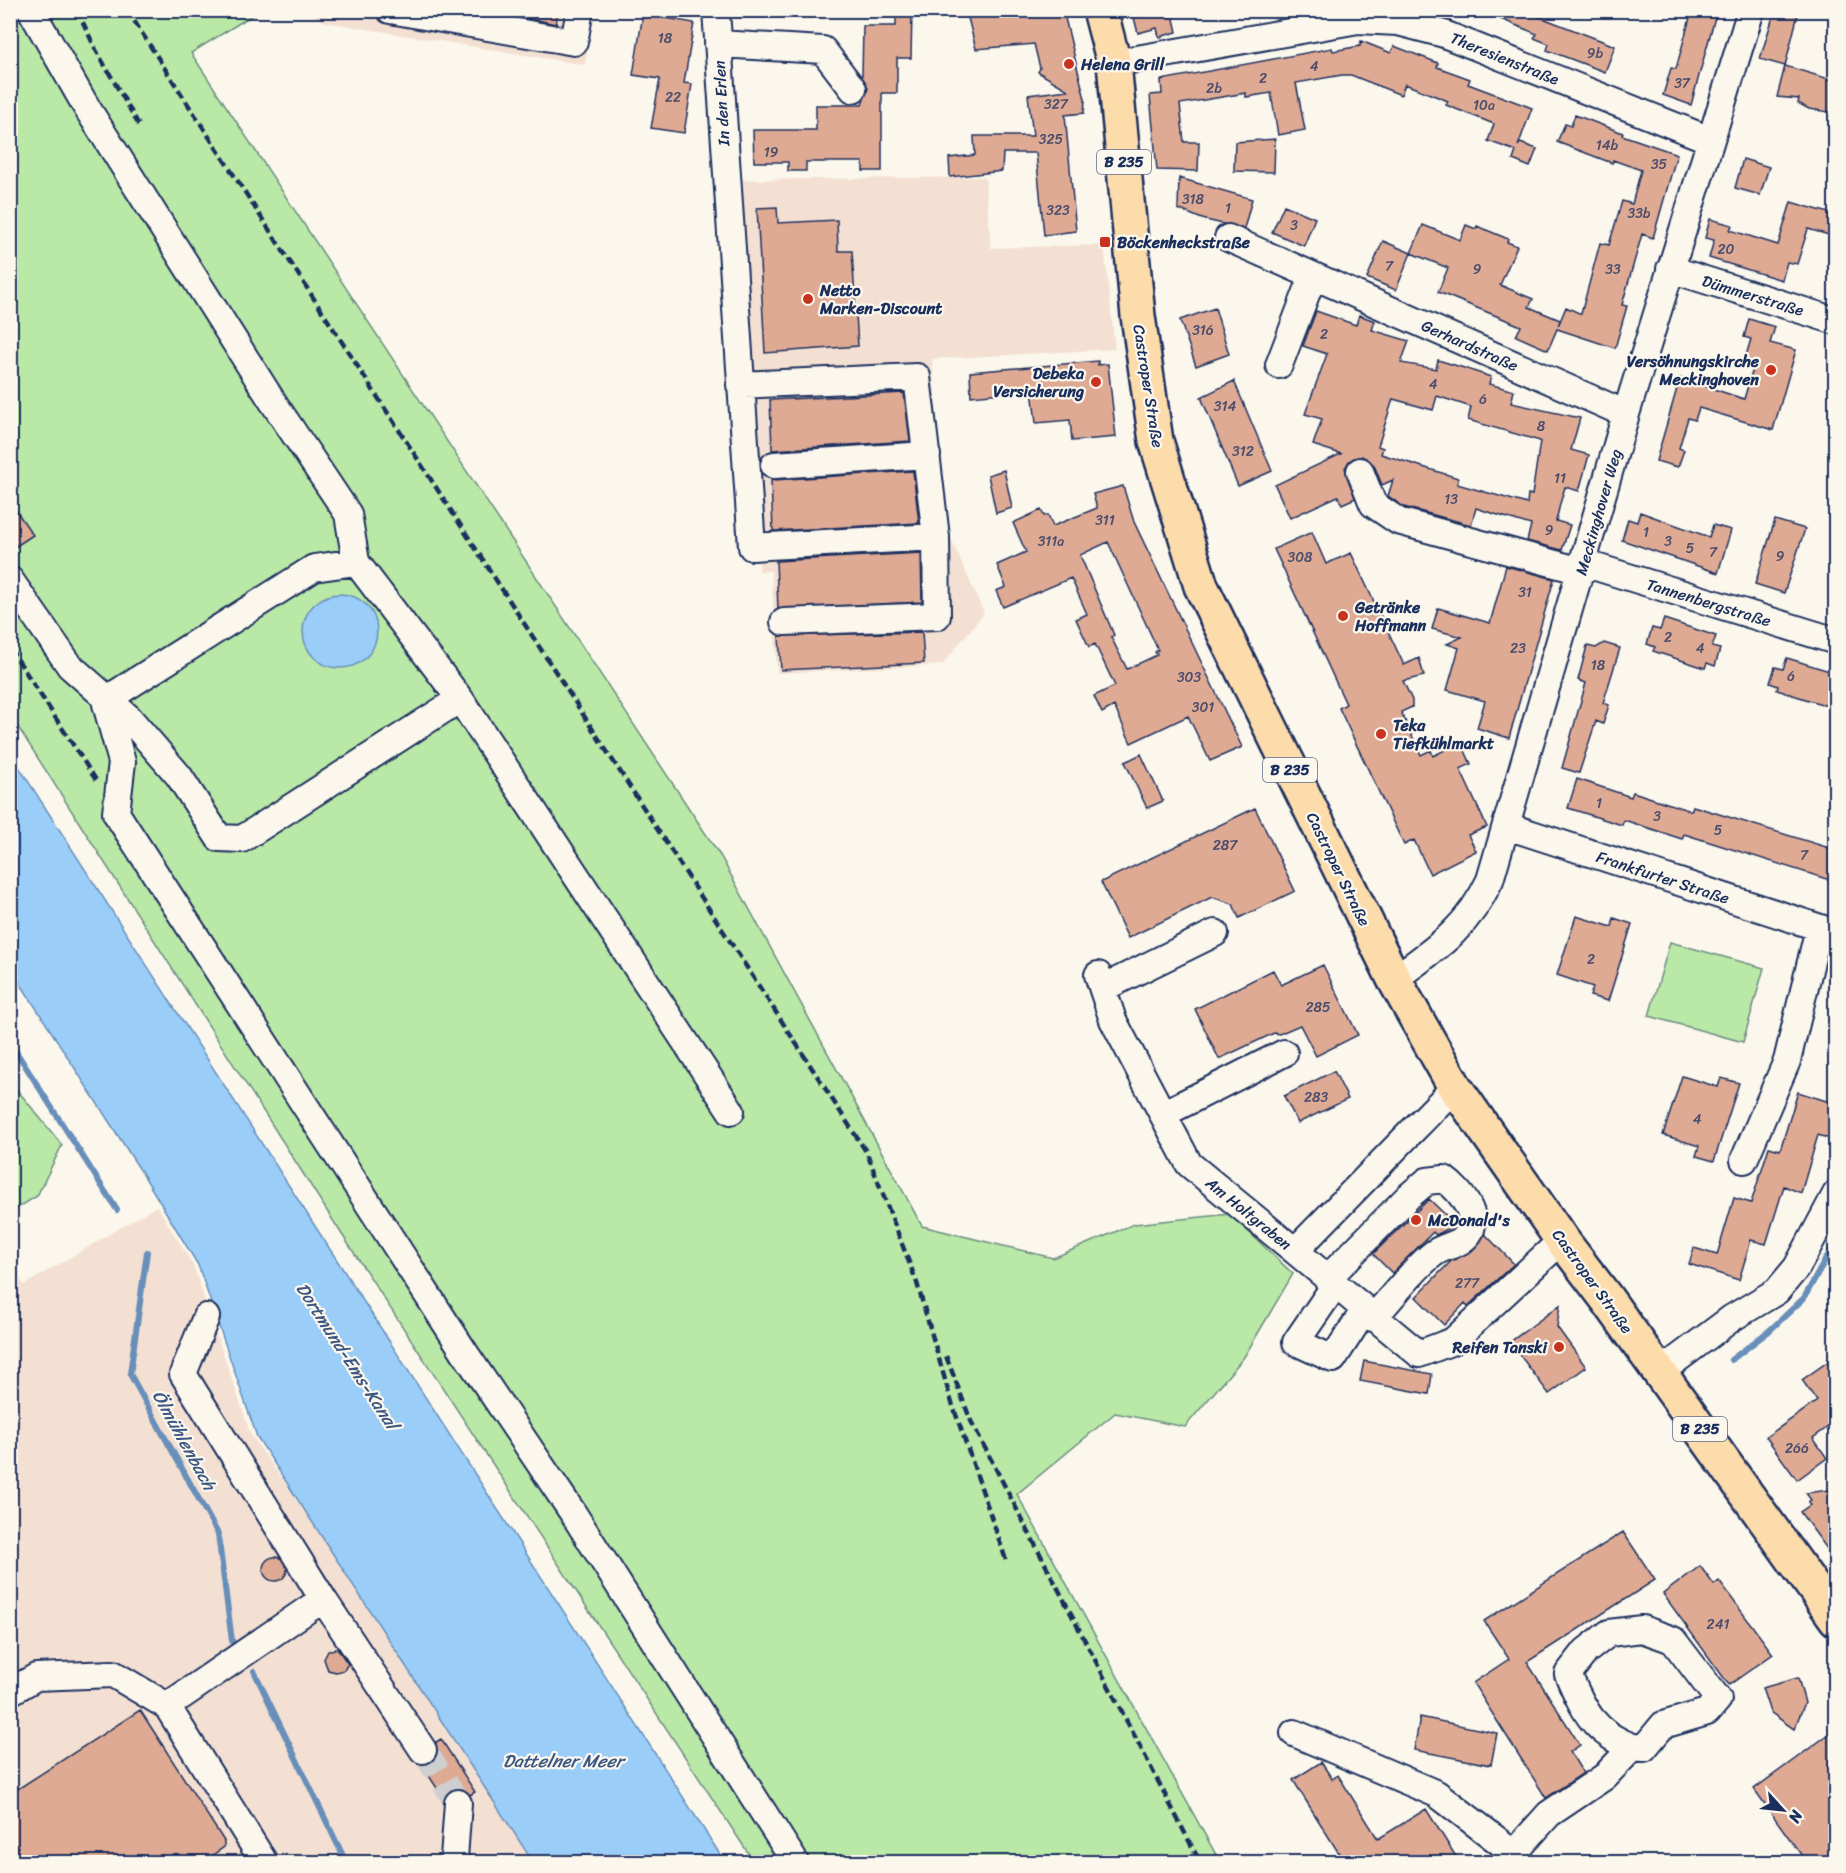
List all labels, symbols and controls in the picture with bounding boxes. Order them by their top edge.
street label: Theresienstraße [1446,23,1564,94]
house number: 18 [658,26,673,51]
house number: 9b [1587,41,1603,66]
place label: Helena Grill [1080,50,1166,79]
house number: 4 [1310,54,1319,79]
marker: Helena Grill [1062,57,1076,71]
street label: In den Erlen [705,59,738,147]
house number: 2 [1259,66,1267,91]
house number: 37 [1674,71,1691,96]
house number: 2b [1206,76,1222,101]
house number: 22 [665,85,681,110]
house number: 327 [1044,92,1069,117]
house number: 10a [1473,93,1495,118]
house number: 325 [1039,127,1064,152]
house number: 14b [1596,133,1619,158]
house number: 19 [764,140,779,165]
road number: B 235 [1097,150,1151,174]
house number: 35 [1651,152,1668,177]
house number: 318 [1182,187,1205,212]
house number: 1 [1225,196,1231,221]
house number: 323 [1046,198,1070,223]
house number: 33b [1627,201,1651,226]
house number: 3 [1290,213,1298,238]
place label: Böckenheckstraße [1117,228,1251,257]
marker: Böckenheckstraße [1098,235,1112,249]
house number: 20 [1718,237,1735,262]
house number: 7 [1385,254,1394,279]
house number: 9 [1473,257,1482,282]
house number: 33 [1605,257,1621,282]
street label: Dümmerstraße [1698,266,1808,325]
place label: Netto Marken-Discount [819,276,942,323]
marker: Netto Marken-Discount [801,292,815,306]
street label: Gerhardstraße [1416,311,1523,380]
house number: 316 [1192,318,1214,343]
street label: Castroper Straße [1124,322,1173,450]
house number: 2 [1320,322,1328,347]
place label: Versöhnungskirche Meckinghoven [1627,347,1760,394]
place label: Debeka Versicherung [993,359,1085,406]
marker: Versöhnungskirche Meckinghoven [1764,363,1778,377]
house number: 4 [1429,372,1438,397]
marker: Debeka Versicherung [1089,375,1103,389]
house number: 6 [1479,387,1487,412]
house number: 314 [1214,394,1236,419]
house number: 8 [1537,414,1546,439]
house number: 312 [1232,439,1254,464]
street label: Meckinghover Weg [1567,446,1630,579]
house number: 11 [1554,466,1566,491]
house number: 13 [1444,487,1458,512]
house number: 311 [1095,508,1115,533]
house number: 9 [1545,518,1554,543]
house number: 1 [1643,520,1649,545]
house number: 311a [1038,529,1064,554]
house number: 3 [1664,529,1672,554]
house number: 5 [1686,536,1695,561]
house number: 7 [1709,540,1718,565]
house number: 9 [1776,544,1785,569]
house number: 308 [1288,545,1313,570]
street label: Tannenbergstraße [1643,570,1775,635]
house number: 31 [1518,580,1532,605]
place label: Getränke Hoffmann [1354,593,1427,640]
marker: Getränke Hoffmann [1336,609,1350,623]
house number: 2 [1664,625,1672,650]
house number: 23 [1510,636,1526,661]
house number: 4 [1696,636,1705,661]
house number: 18 [1591,653,1606,678]
house number: 6 [1787,664,1795,689]
house number: 303 [1177,665,1201,690]
house number: 301 [1192,695,1214,720]
place label: Teka Tiefkühlmarkt [1393,711,1494,758]
marker: Teka Tiefkühlmarkt [1374,727,1388,741]
road number: B 235 [1263,758,1317,782]
house number: 1 [1596,791,1602,816]
house number: 3 [1653,804,1661,829]
street label: Castroper Straße [1298,807,1379,931]
house number: 5 [1714,818,1723,843]
house number: 287 [1213,833,1238,858]
street label: Frankfurter Straße [1593,842,1733,913]
house number: 7 [1800,843,1809,868]
house number: 2 [1587,947,1595,972]
house number: 285 [1305,995,1331,1020]
house number: 283 [1304,1085,1328,1110]
house number: 4 [1693,1107,1702,1132]
street label: Am Holtgraben [1198,1168,1299,1258]
place label: McDonald's [1427,1206,1510,1235]
marker: McDonald's [1409,1213,1423,1227]
street label: Castroper Straße [1544,1222,1641,1340]
house number: 277 [1455,1271,1480,1296]
water label: Dortmund-Ems-Kanal [287,1276,409,1439]
place label: Reifen Tanski [1452,1333,1549,1362]
marker: Reifen Tanski [1552,1340,1566,1354]
water label: Ölmühlenbach [143,1384,226,1498]
road number: B 235 [1673,1417,1727,1441]
house number: 266 [1785,1436,1809,1461]
house number: 241 [1707,1612,1729,1637]
water label: Dattelner Meer [503,1745,627,1777]
north arrow [1753,1780,1813,1840]
text: N [1780,1804,1812,1829]

